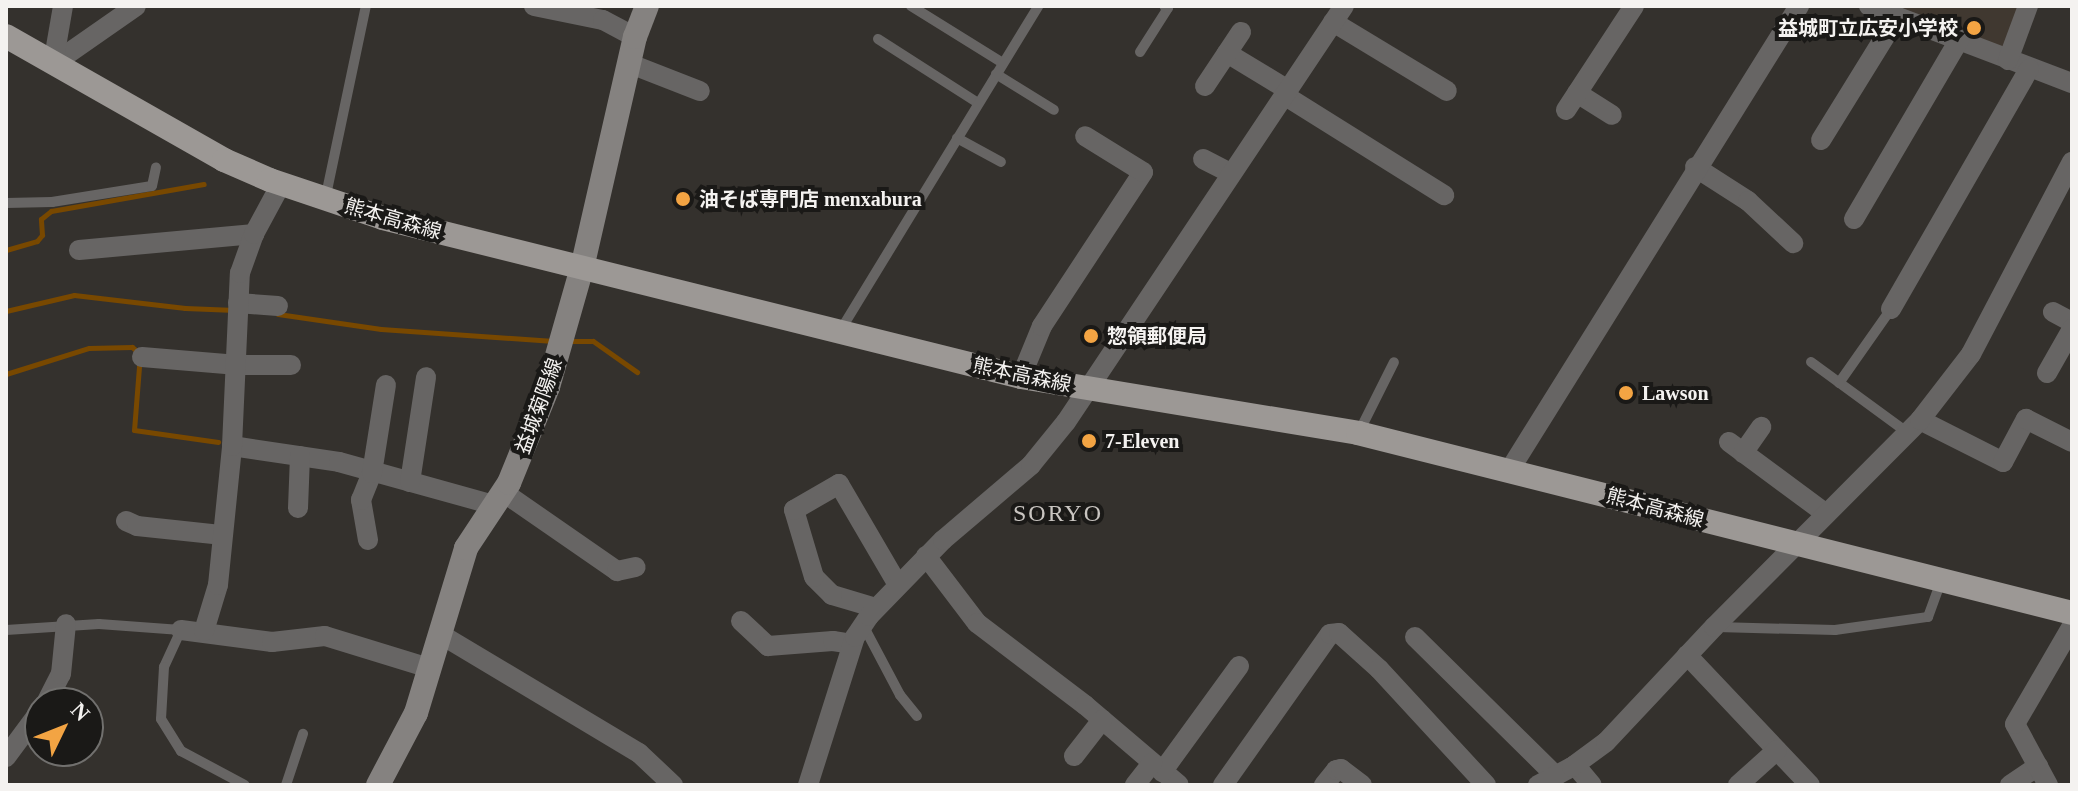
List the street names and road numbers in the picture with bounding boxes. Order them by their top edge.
street label: 熊本高森線 [342,194,444,244]
street label: 熊本高森線 [971,353,1073,397]
street label: 益城菊陽線 [511,355,567,457]
street label: 熊本高森線 [1604,483,1706,533]

